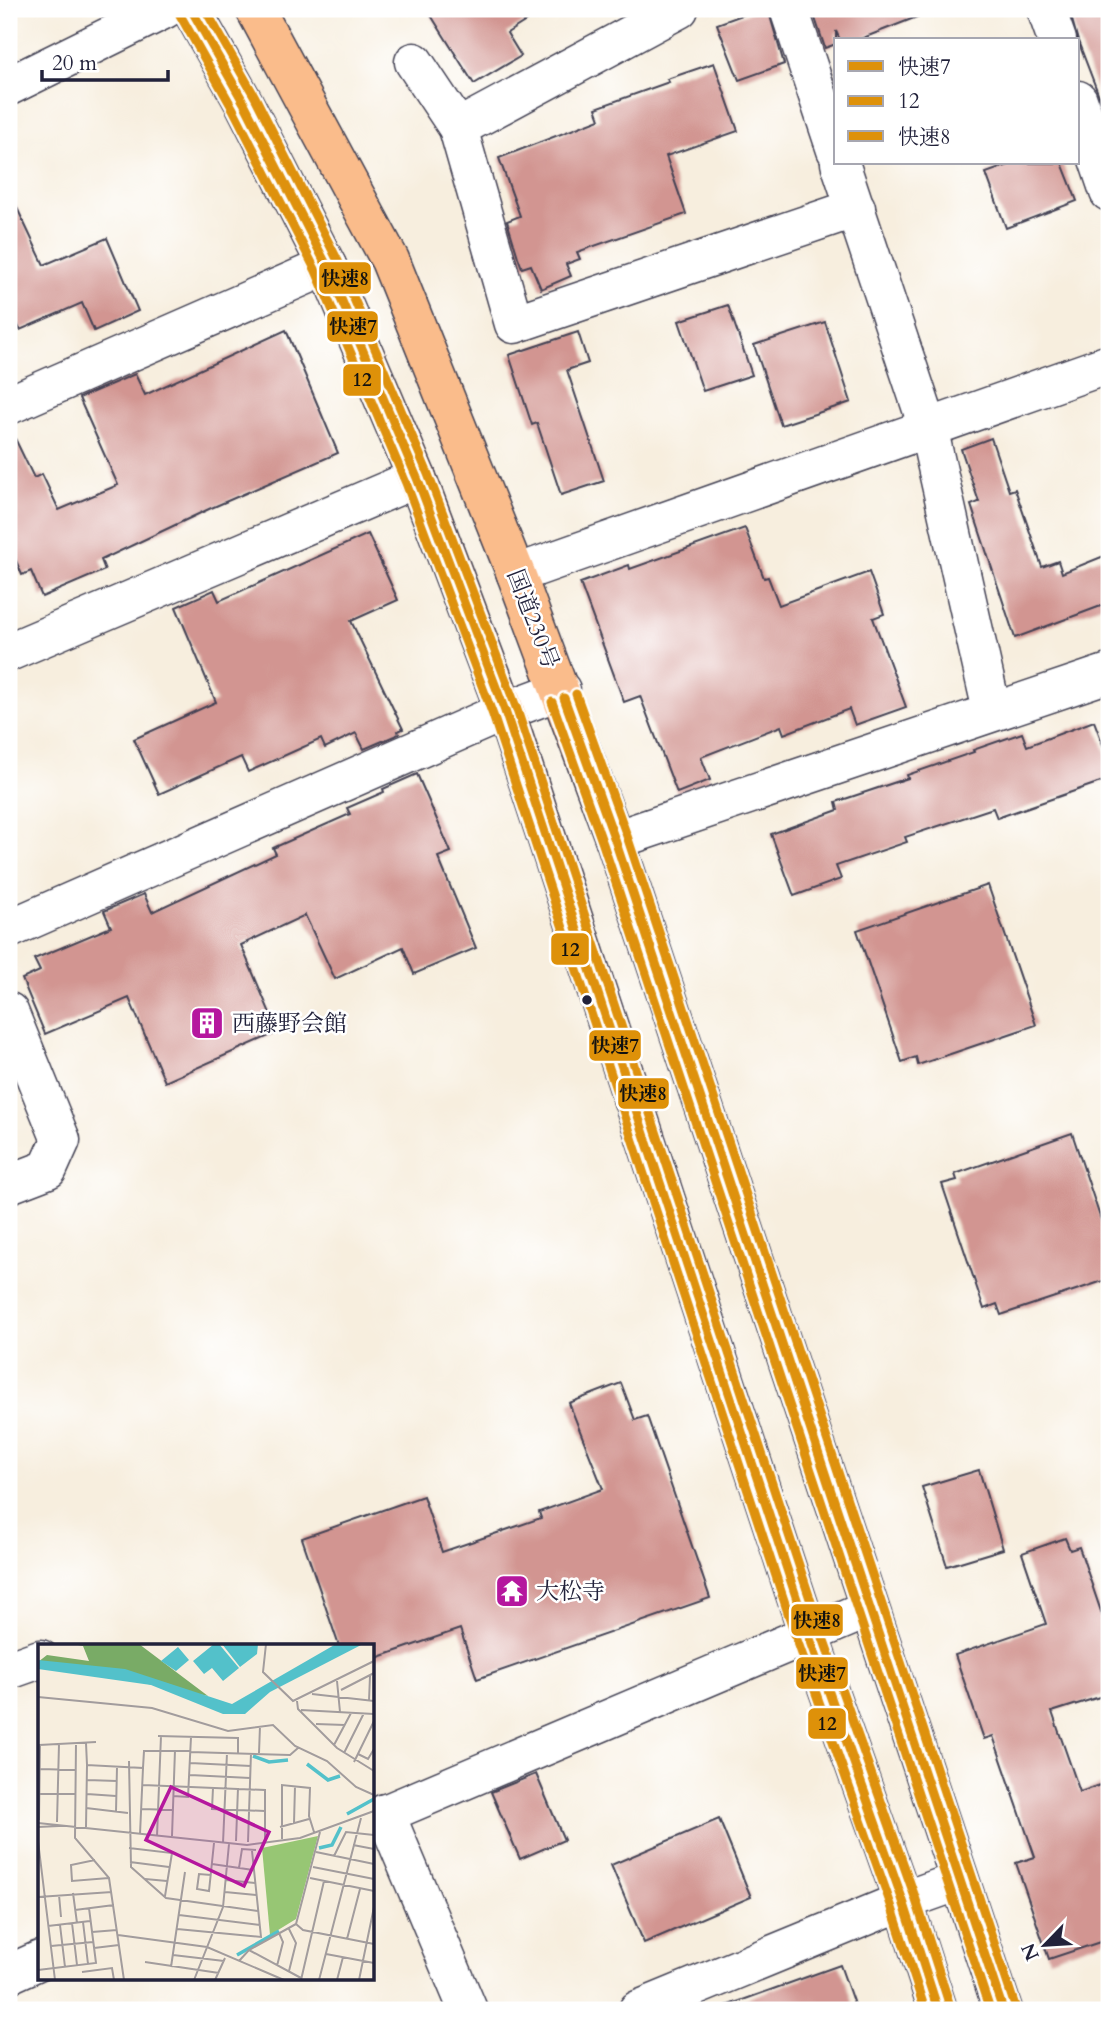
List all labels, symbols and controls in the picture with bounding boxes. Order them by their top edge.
scale bar [42,38,168,82]
legend [834,38,1080,164]
text: 20 m [52,49,97,78]
text: 快速7 [898,53,951,82]
text: 12 [898,87,920,116]
text: 快速8 [898,123,951,152]
line badge: 快速8 [318,261,372,295]
text: 快速8 [321,266,369,292]
line badge: 快速7 [326,310,379,343]
text: 快速7 [329,314,377,340]
line badge: 12 [342,363,382,397]
text: 12 [352,367,372,393]
street label: 国道230号 [500,565,566,673]
line badge: 12 [550,932,590,966]
text: 12 [560,937,580,963]
unlabelled marker [580,993,594,1007]
building icon: 西藤野会館 [188,1004,226,1042]
place label: 西藤野会館 [232,1008,347,1039]
line badge: 快速7 [588,1029,642,1062]
text: 快速7 [591,1033,639,1059]
line badge: 快速8 [617,1077,670,1110]
text: 快速8 [619,1081,667,1107]
temple icon: 大松寺 [493,1572,531,1610]
place label: 大松寺 [536,1576,605,1607]
line badge: 快速8 [790,1603,844,1637]
text: 快速8 [793,1608,841,1634]
inset map [38,1644,374,1980]
line badge: 快速7 [795,1656,849,1690]
text: 快速7 [798,1661,846,1687]
line badge: 12 [807,1707,847,1740]
text: 12 [817,1711,837,1737]
north arrow [1010,1910,1080,1980]
text: N [1015,1938,1046,1965]

